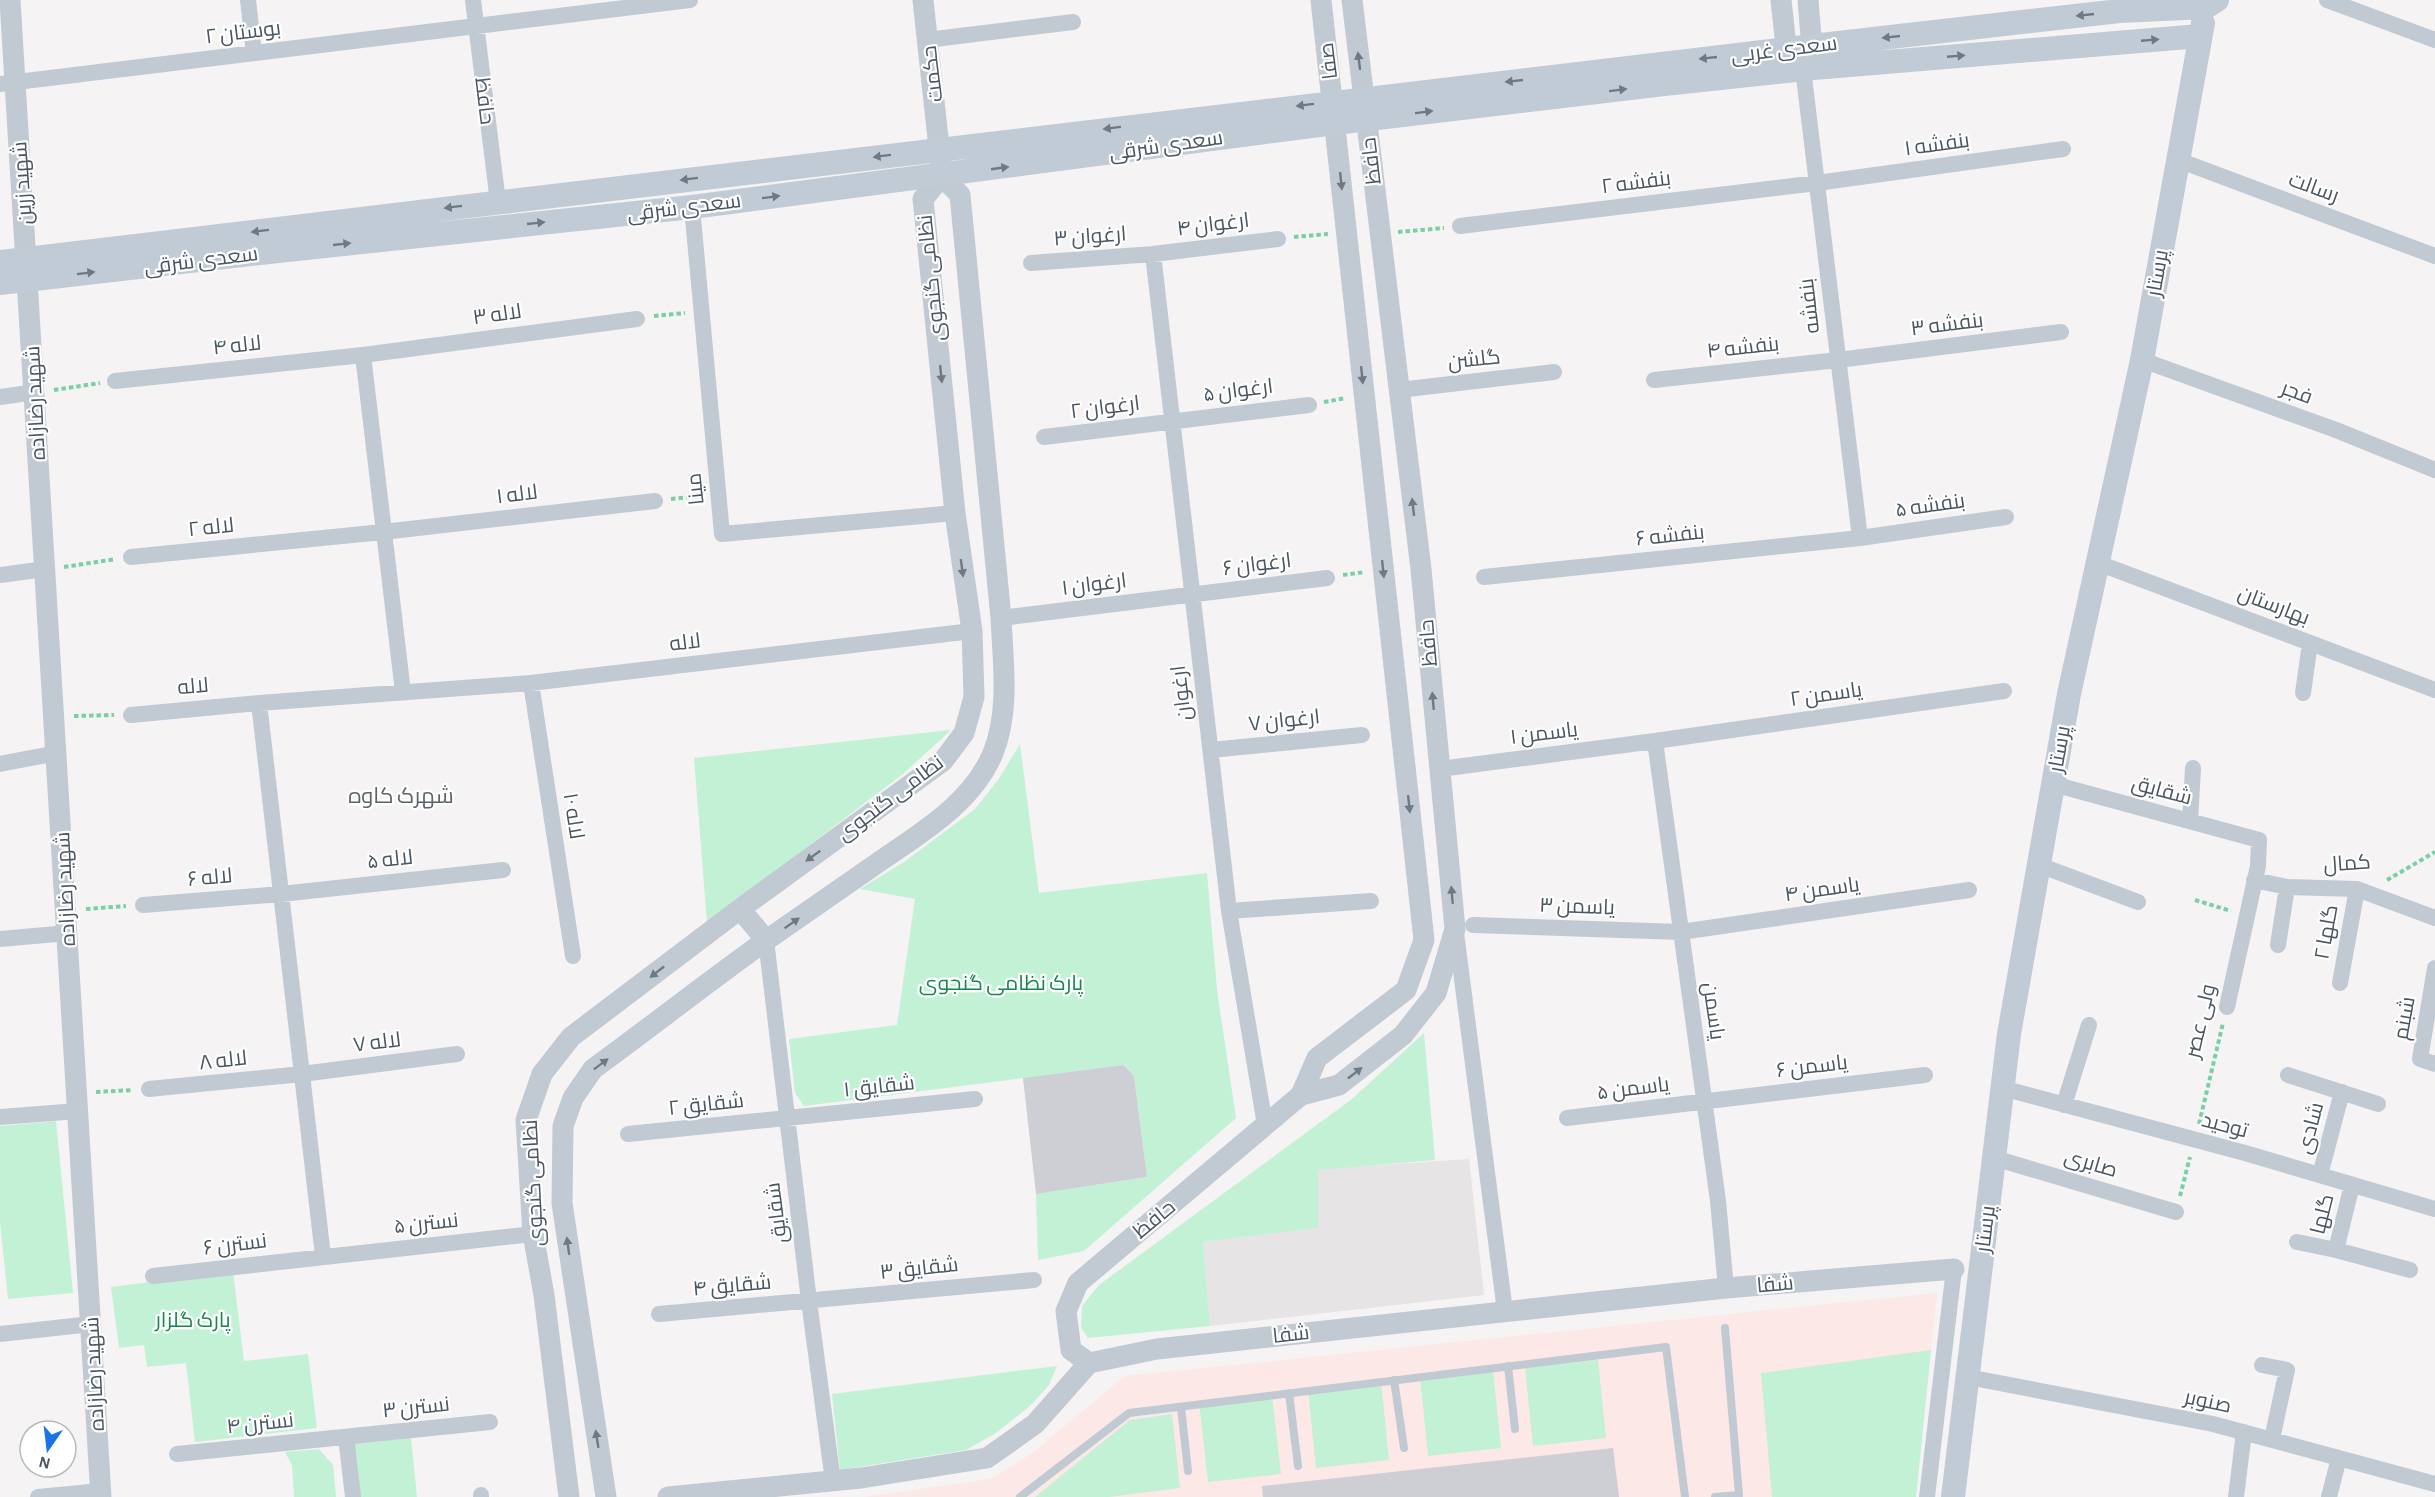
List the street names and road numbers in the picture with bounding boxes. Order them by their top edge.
street label: بوستان ۲ [204,17,282,50]
street label: سعدی غربی [1730,33,1839,68]
street label: صفا [1316,41,1341,81]
street label: حکمت [919,44,946,103]
street label: حافظ [471,76,498,126]
street label: سعدی شرقی [1108,127,1225,166]
street label: بنفشه ۱ [1903,130,1971,159]
street label: حافظ [1358,136,1385,186]
street label: شهید زرین [9,140,38,225]
street label: بنفشه ۲ [1600,168,1672,197]
street label: رسالت [2285,169,2342,207]
street label: سعدی شرقی [626,190,743,227]
street label: ارغوان ۴ [1176,210,1251,241]
street label: نظامی گنجوی [914,213,951,342]
street label: ارغوان ۳ [1053,223,1127,252]
street label: سعدی شرقی [143,243,260,280]
street label: پرستار [2143,248,2175,300]
street label: بنفشه [1796,277,1823,335]
street label: لاله ۳ [471,301,523,328]
street label: بنفشه ۳ [1910,310,1985,339]
street label: لاله ۴ [212,333,262,358]
street label: بنفشه ۴ [1706,333,1780,362]
street label: شهید رضازاده [22,345,51,461]
street label: گلشن [1447,346,1502,375]
street label: ارغوان ۵ [1202,376,1274,407]
street label: فجر [2277,377,2315,409]
street label: ارغوان ۲ [1069,393,1141,424]
street label: مینا [683,472,708,506]
street label: لاله ۱ [495,482,539,507]
street label: بنفشه ۵ [1894,490,1966,521]
street label: لاله ۲ [187,515,235,540]
street label: بنفشه ۶ [1635,521,1705,550]
street label: ارغوان ۶ [1222,550,1293,581]
street label: ارغوان ۱ [1060,570,1128,601]
street label: بهارستان [2234,582,2313,631]
street label: حافظ [1416,618,1441,667]
street label: لاله [668,630,702,655]
street label: ارغوان [1168,664,1197,722]
street label: لاله [176,675,210,698]
street label: یاسمن ۲ [1789,679,1864,712]
street label: ارغوان ۷ [1247,706,1321,737]
street label: یاسمن ۱ [1509,719,1580,750]
street label: پرستار [2045,724,2077,776]
street label: نظامی گنجوی [833,752,949,847]
street label: شقایق [2129,772,2194,811]
street label: لاله ۱۰ [559,791,588,841]
street label: شهید رضازاده [52,831,81,947]
street label: لاله ۵ [366,847,414,872]
street label: کمال [2323,851,2372,878]
street label: لاله ۶ [187,865,233,890]
street label: یاسمن ۴ [1783,874,1862,907]
street label: یاسمن ۳ [1539,895,1616,920]
street label: گلها ۲ [2311,903,2344,961]
street label: یاسمن [1697,981,1728,1042]
street label: ولی عصر [2182,982,2221,1062]
street label: شبنم [2390,995,2422,1042]
street label: لاله ۷ [352,1029,402,1056]
street label: لاله ۸ [198,1048,248,1073]
street label: یاسمن ۶ [1775,1052,1849,1083]
street label: شقایق ۱ [842,1072,916,1103]
street label: یاسمن ۵ [1596,1074,1671,1105]
street label: شقایق ۲ [667,1090,745,1121]
street label: شادی [2294,1100,2329,1157]
street label: توحید [2199,1109,2251,1143]
street label: نظامی گنجوی [520,1119,549,1247]
street label: صابری [2061,1146,2120,1183]
street label: شقایق [762,1181,793,1245]
street label: گلها [2307,1192,2340,1237]
street label: حافظ [1129,1196,1179,1243]
street label: پرستار [1972,1204,2002,1255]
street label: نسترن ۵ [393,1210,460,1239]
street label: نسترن ۶ [202,1230,268,1261]
street label: شقایق ۳ [879,1254,960,1285]
street label: شقایق ۴ [692,1272,772,1301]
street label: شفا [1756,1272,1794,1297]
street label: شهید رضازاده [81,1316,110,1432]
street label: شفا [1272,1322,1311,1347]
street label: صنوبر [2181,1386,2233,1418]
street label: نسترن ۳ [381,1394,451,1423]
street label: نسترن ۴ [225,1410,295,1439]

